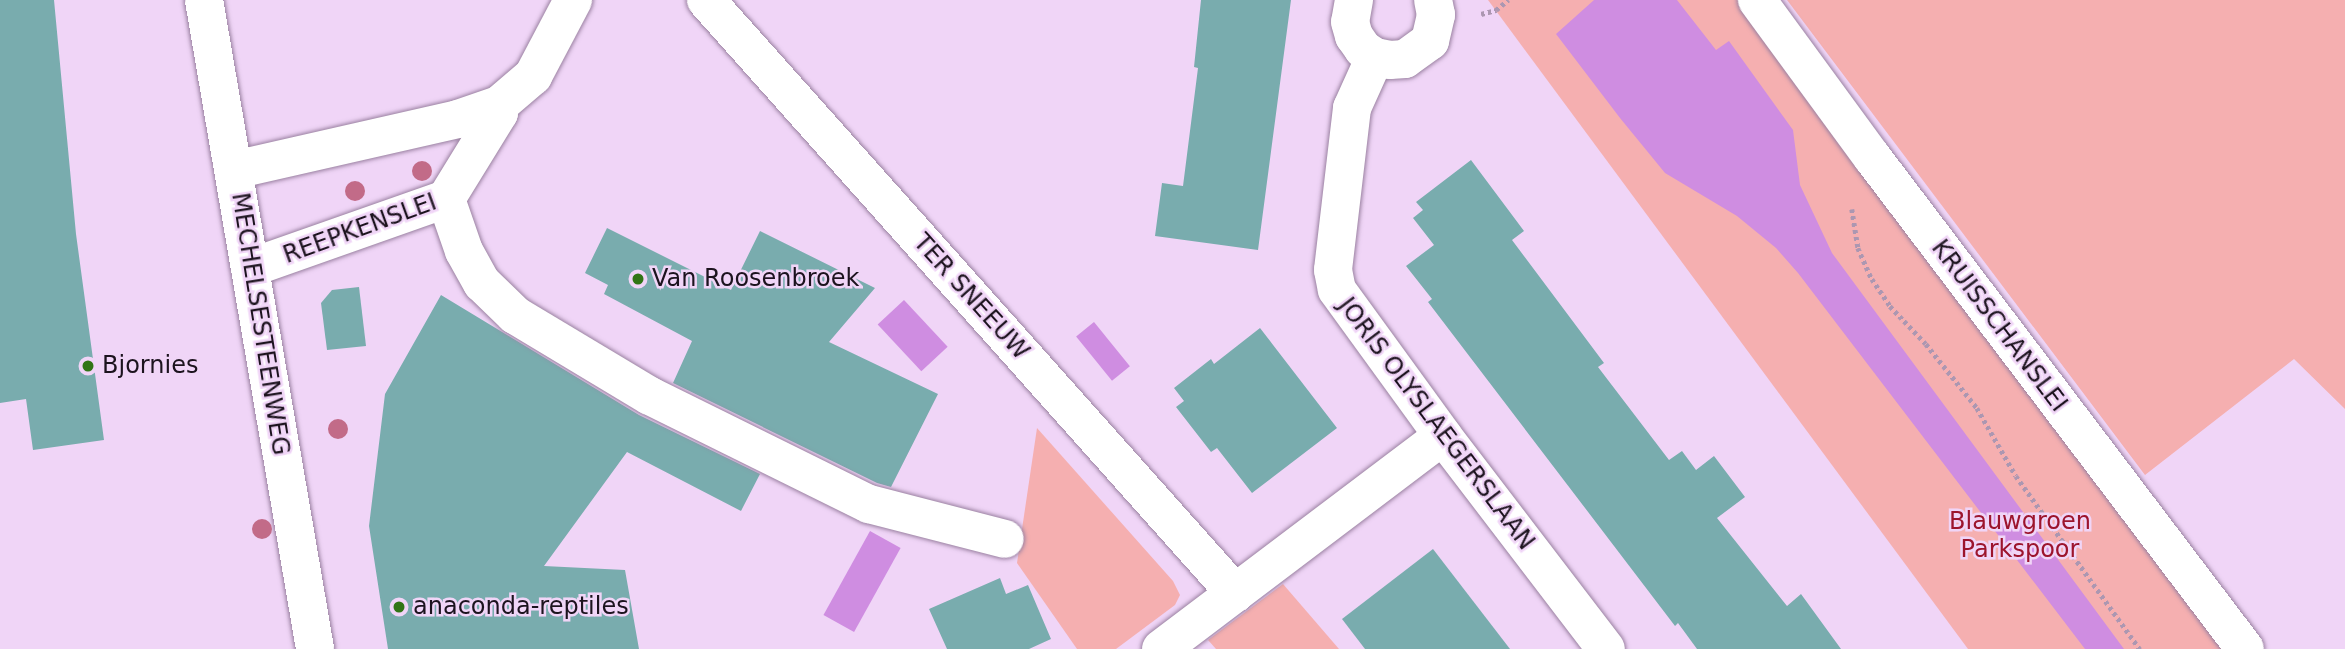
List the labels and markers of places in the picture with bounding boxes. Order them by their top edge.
place label: Van Roosenbroek [652,265,859,293]
marker: Van Roosenbroek [630,271,646,287]
place label: Bjornies [102,352,198,380]
marker: Bjornies [80,358,96,374]
place label: anaconda-reptiles [413,593,629,621]
marker: anaconda-reptiles [391,599,407,615]

